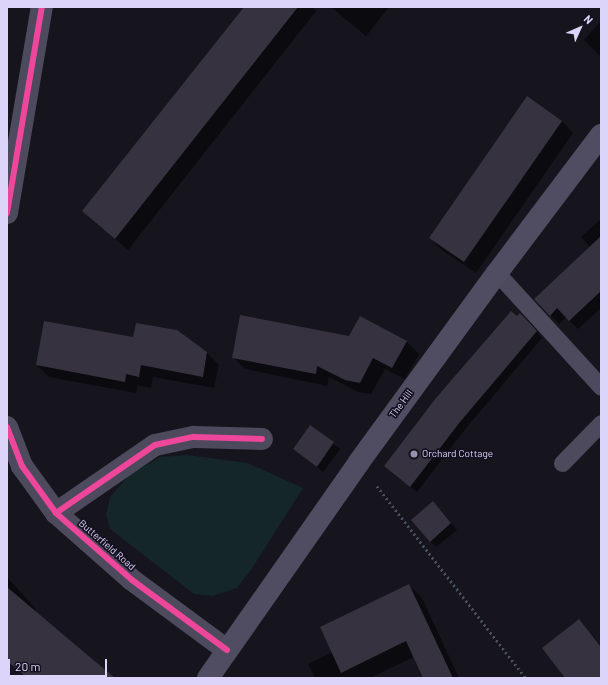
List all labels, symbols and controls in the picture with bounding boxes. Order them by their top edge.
north arrow [560,8,600,48]
text: N [582,12,596,26]
street label: The Hill [387,388,415,420]
place label: Orchard Cottage [422,448,493,460]
marker: Orchard Cottage [409,449,419,459]
street label: Butterfield Road [76,517,138,573]
scale bar [10,651,109,677]
text: 20 m [15,659,41,673]

